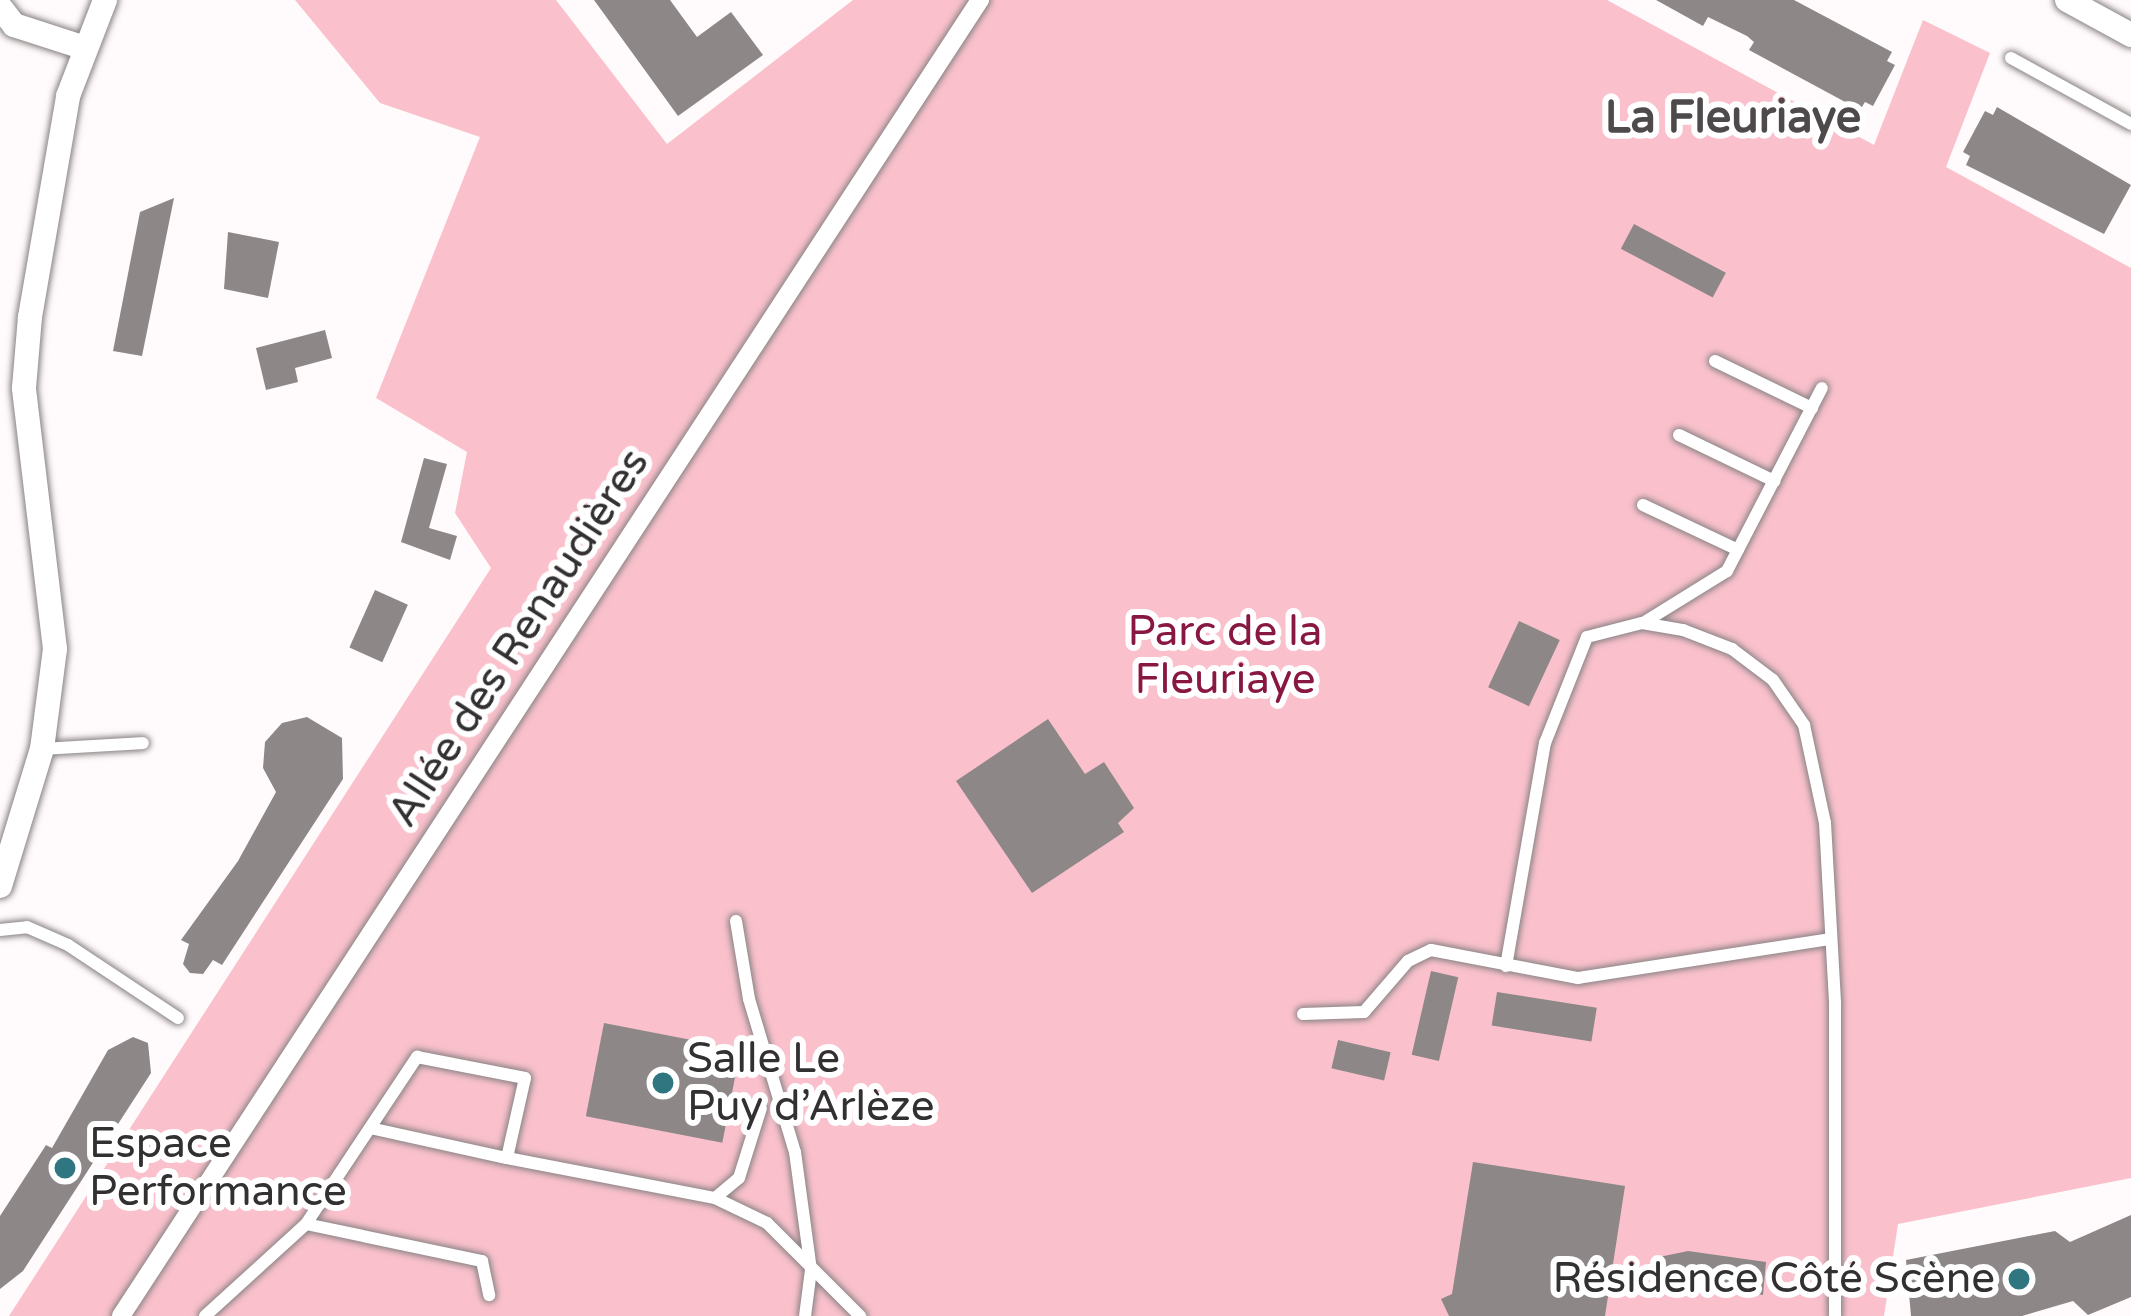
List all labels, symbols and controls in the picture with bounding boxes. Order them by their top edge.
district label: La Fleuriaye [1605,92,1861,146]
street label: Allée des Renaudières [378,440,660,836]
park label: Parc de la Fleuriaye [1128,607,1322,706]
place label: Salle Le Puy d’Arlèze [687,1034,934,1132]
marker: Salle Le Puy d’Arlèze [650,1070,676,1096]
place label: Espace Performance [89,1119,347,1218]
marker: Espace Performance [52,1155,78,1181]
place label: Résidence Côté Scène [1552,1254,1995,1304]
marker: Résidence Côté Scène [2006,1266,2032,1292]

